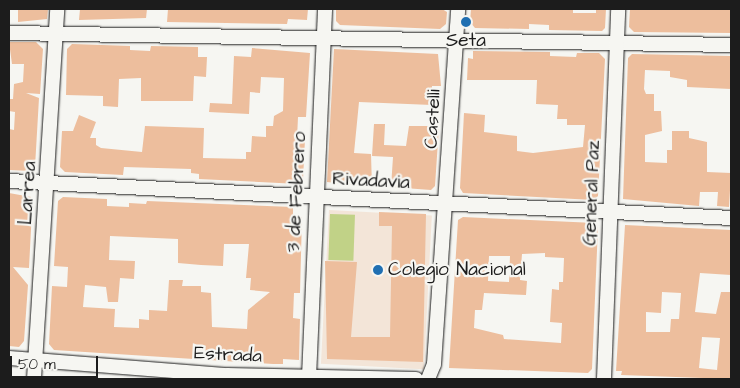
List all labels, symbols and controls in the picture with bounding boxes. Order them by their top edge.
marker: Seta [460,16,472,28]
place label: Seta [446,30,486,52]
street label: Castelli [420,89,446,149]
street label: 3 de Febrero [282,131,312,253]
street label: General Paz [579,140,605,246]
street label: Larrea [14,160,42,226]
street label: Rivadavia [332,168,410,194]
place label: Colegio Nacional [388,259,526,281]
marker: Colegio Nacional [372,264,384,276]
street label: Estrada [193,342,263,368]
scale bar [12,346,100,378]
text: 50 m [18,354,56,375]

